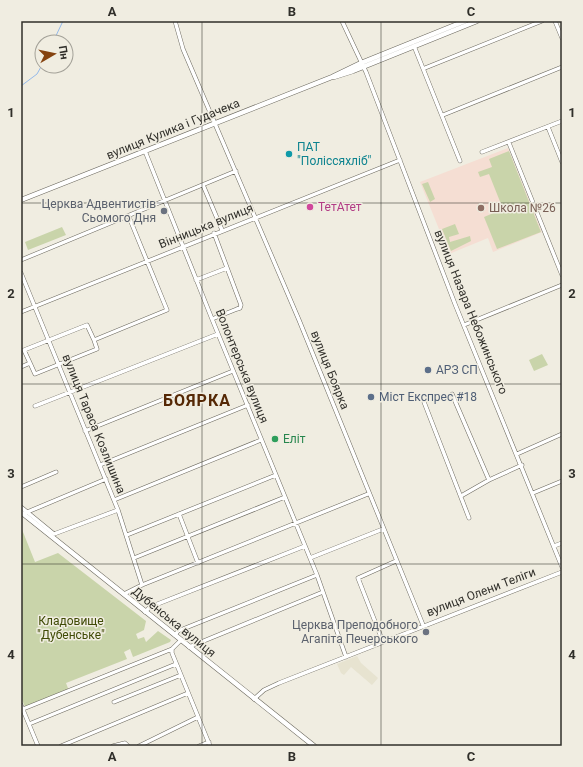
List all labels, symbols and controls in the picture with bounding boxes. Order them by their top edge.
text: A [108,4,117,19]
text: B [288,4,296,19]
text: C [467,4,476,19]
north arrow [34,34,74,74]
text: Пн [56,45,71,60]
street label: вулиця Кулика і Гудачека [104,96,242,162]
text: 1 [7,105,15,120]
text: 1 [568,105,576,120]
place label: ПАТ "Поліссяхліб" [297,140,372,168]
marker: ПАТ "Поліссяхліб" [284,149,294,159]
place label: Церква Адвентистів Сьомого Дня [42,197,156,225]
place label: ТетАтет [318,200,362,214]
street label: Вінницька вулиця [157,201,255,251]
place label: Школа №26 [489,201,556,215]
marker: ТетАтет [305,202,315,212]
marker: Школа №26 [476,203,486,213]
marker: Церква Адвентистів Сьомого Дня [159,206,169,216]
street label: вулиця Назара Небожинського [432,228,510,396]
text: 2 [7,286,15,301]
text: 2 [568,286,576,301]
street label: Волонтерська вулиця [213,307,271,425]
street label: вулиця Боярка [308,329,352,411]
street label: вулиця Тараса Козлишина [60,352,128,496]
place label: АРЗ СП [436,363,478,377]
marker: АРЗ СП [423,365,433,375]
place label: Міст Експрес #18 [379,390,477,404]
district label: БОЯРКА [163,391,231,410]
marker: Міст Експрес #18 [366,392,376,402]
place label: Еліт [283,432,306,446]
marker: Еліт [270,434,280,444]
text: 3 [7,466,15,481]
text: 3 [568,466,576,481]
street label: вулиця Олени Теліги [424,565,538,619]
street label: Дубенська вулиця [129,584,219,660]
park label: Кладовище "Дубенське" [37,614,105,642]
place label: Церква Преподобного Агапіта Печерського [292,618,418,646]
marker: Церква Преподобного Агапіта Печерського [421,627,431,637]
text: 4 [7,647,15,662]
text: 4 [568,647,576,662]
text: A [108,749,117,764]
text: B [288,749,296,764]
text: C [467,749,476,764]

